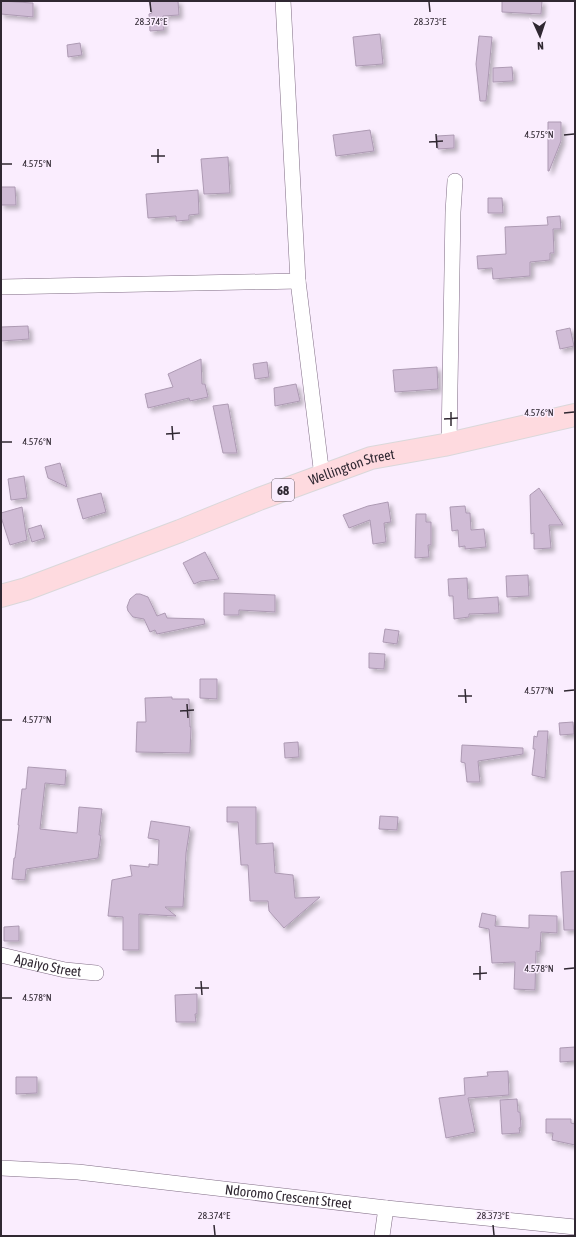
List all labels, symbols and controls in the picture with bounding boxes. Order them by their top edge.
text: 28.374°E [135,16,168,27]
text: 28.373°E [414,16,447,27]
north arrow [520,16,560,56]
text: N [537,40,544,52]
text: 4.575°N [524,129,554,140]
text: 4.575°N [22,158,52,169]
text: 4.576°N [524,407,554,418]
text: 4.576°N [22,436,52,447]
street label: Wellington Street [306,446,396,488]
road number: 68 [272,479,294,501]
text: 4.577°N [524,685,554,696]
text: 4.577°N [22,714,52,725]
street label: Apaiyo Street [13,950,82,980]
text: 4.578°N [524,963,554,974]
text: 4.578°N [22,992,52,1003]
street label: Ndoromo Crescent Street [224,1181,353,1212]
text: 28.374°E [198,1210,231,1221]
text: 28.373°E [477,1210,510,1221]

